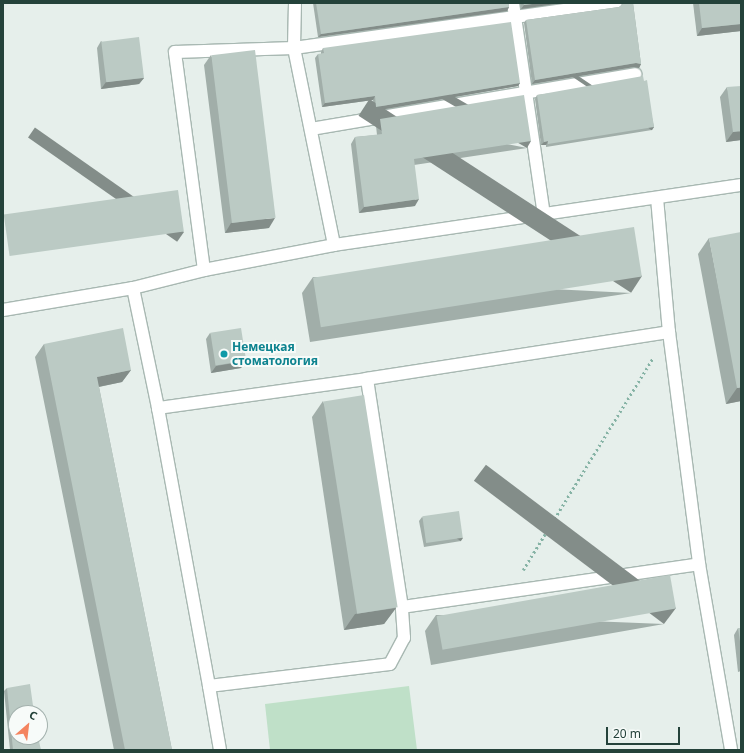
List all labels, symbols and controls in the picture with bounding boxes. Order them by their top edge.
place label: Немецкая стоматология [232,340,318,368]
marker: Немецкая стоматология [219,349,229,359]
north arrow [8,705,48,745]
text: С [27,707,40,723]
scale bar [608,719,682,745]
text: 20 m [613,725,641,742]

